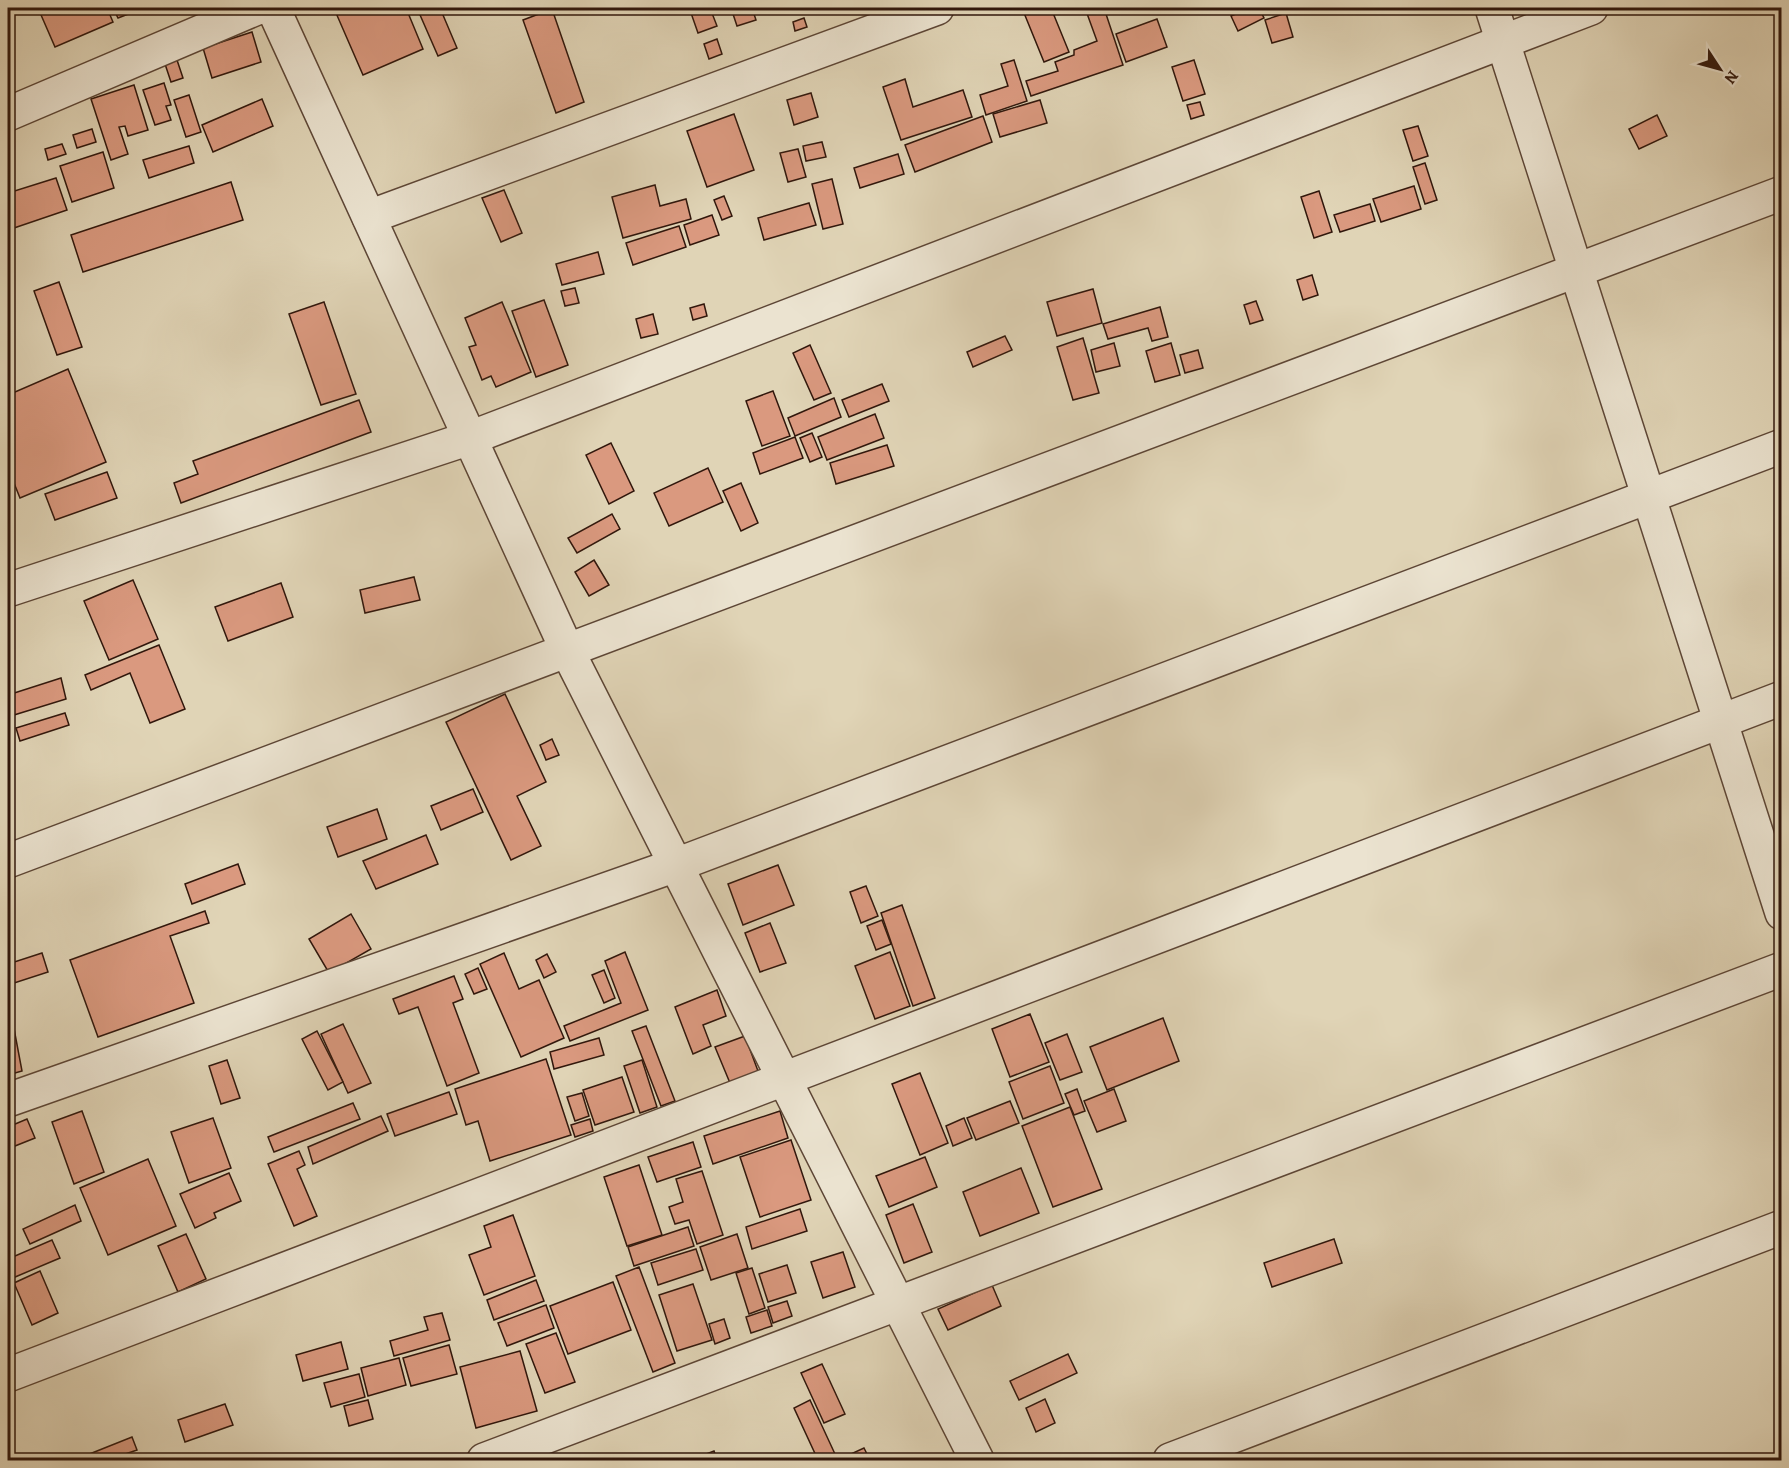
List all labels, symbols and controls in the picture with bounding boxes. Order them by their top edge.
north arrow [1690,39,1750,99]
text: N [1719,66,1744,89]

